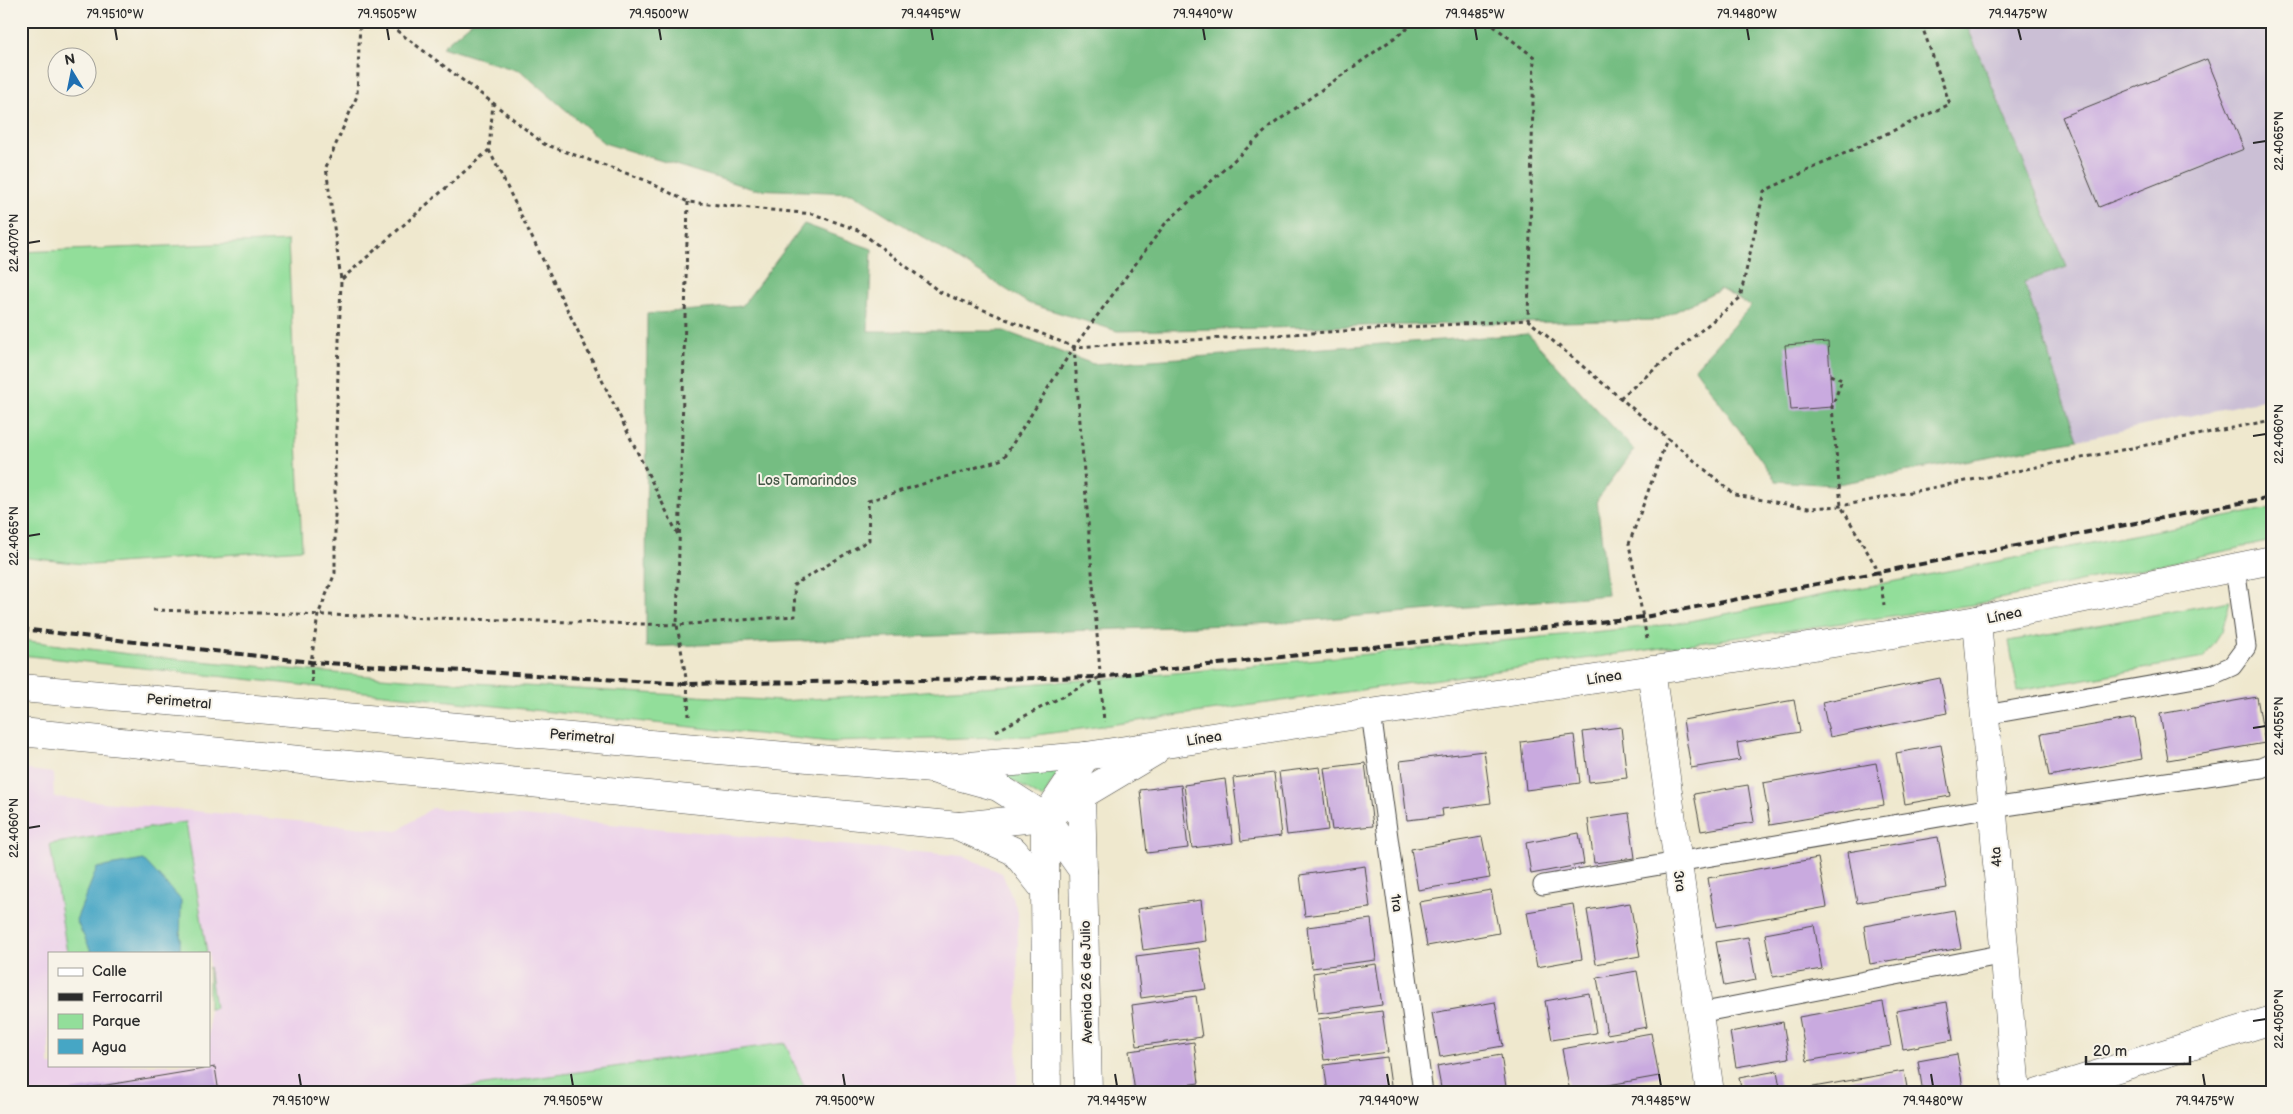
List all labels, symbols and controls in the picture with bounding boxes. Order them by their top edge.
text: 79.9510°W [86,7,144,22]
text: 79.9505°W [357,7,417,22]
text: 79.9500°W [629,7,689,22]
text: 79.9495°W [901,7,961,22]
text: 79.9490°W [1173,7,1233,22]
text: 79.9485°W [1445,7,1505,22]
text: 79.9480°W [1717,7,1777,22]
text: 79.9475°W [1989,7,2047,22]
north arrow [48,48,98,98]
text: N [63,50,76,69]
text: 22.4065°N [2272,111,2287,171]
text: 22.4070°N [7,214,22,272]
text: 22.4060°N [2272,404,2287,464]
park label: Los Tamarindos [757,472,857,489]
text: 22.4065°N [7,506,22,566]
street label: Línea [1985,603,2023,627]
street label: Línea [1585,666,1623,689]
street label: Perimetral [146,690,212,713]
text: 22.4055°N [2272,696,2287,756]
street label: Perimetral [549,725,615,748]
street label: Línea [1185,727,1223,750]
text: 22.4060°N [7,798,22,858]
street label: 4ta [1987,846,2006,868]
street label: 3ra [1670,869,1689,893]
street label: 1ra [1387,893,1406,913]
street label: Avenida 26 de Julio [1077,920,1096,1044]
legend [48,952,210,1066]
text: Calle [92,962,127,981]
text: Ferrocarril [92,988,163,1007]
text: 22.4050°N [2272,989,2287,1049]
text: Parque [92,1012,141,1031]
scale bar [2086,1034,2189,1066]
text: Agua [92,1038,126,1057]
text: 20 m [2093,1042,2127,1061]
text: 79.9510°W [272,1094,330,1109]
text: 79.9505°W [543,1094,603,1109]
text: 79.9500°W [815,1094,875,1109]
text: 79.9495°W [1087,1094,1147,1109]
text: 79.9490°W [1359,1094,1419,1109]
text: 79.9485°W [1631,1094,1691,1109]
text: 79.9480°W [1903,1094,1963,1109]
text: 79.9475°W [2176,1094,2234,1109]

